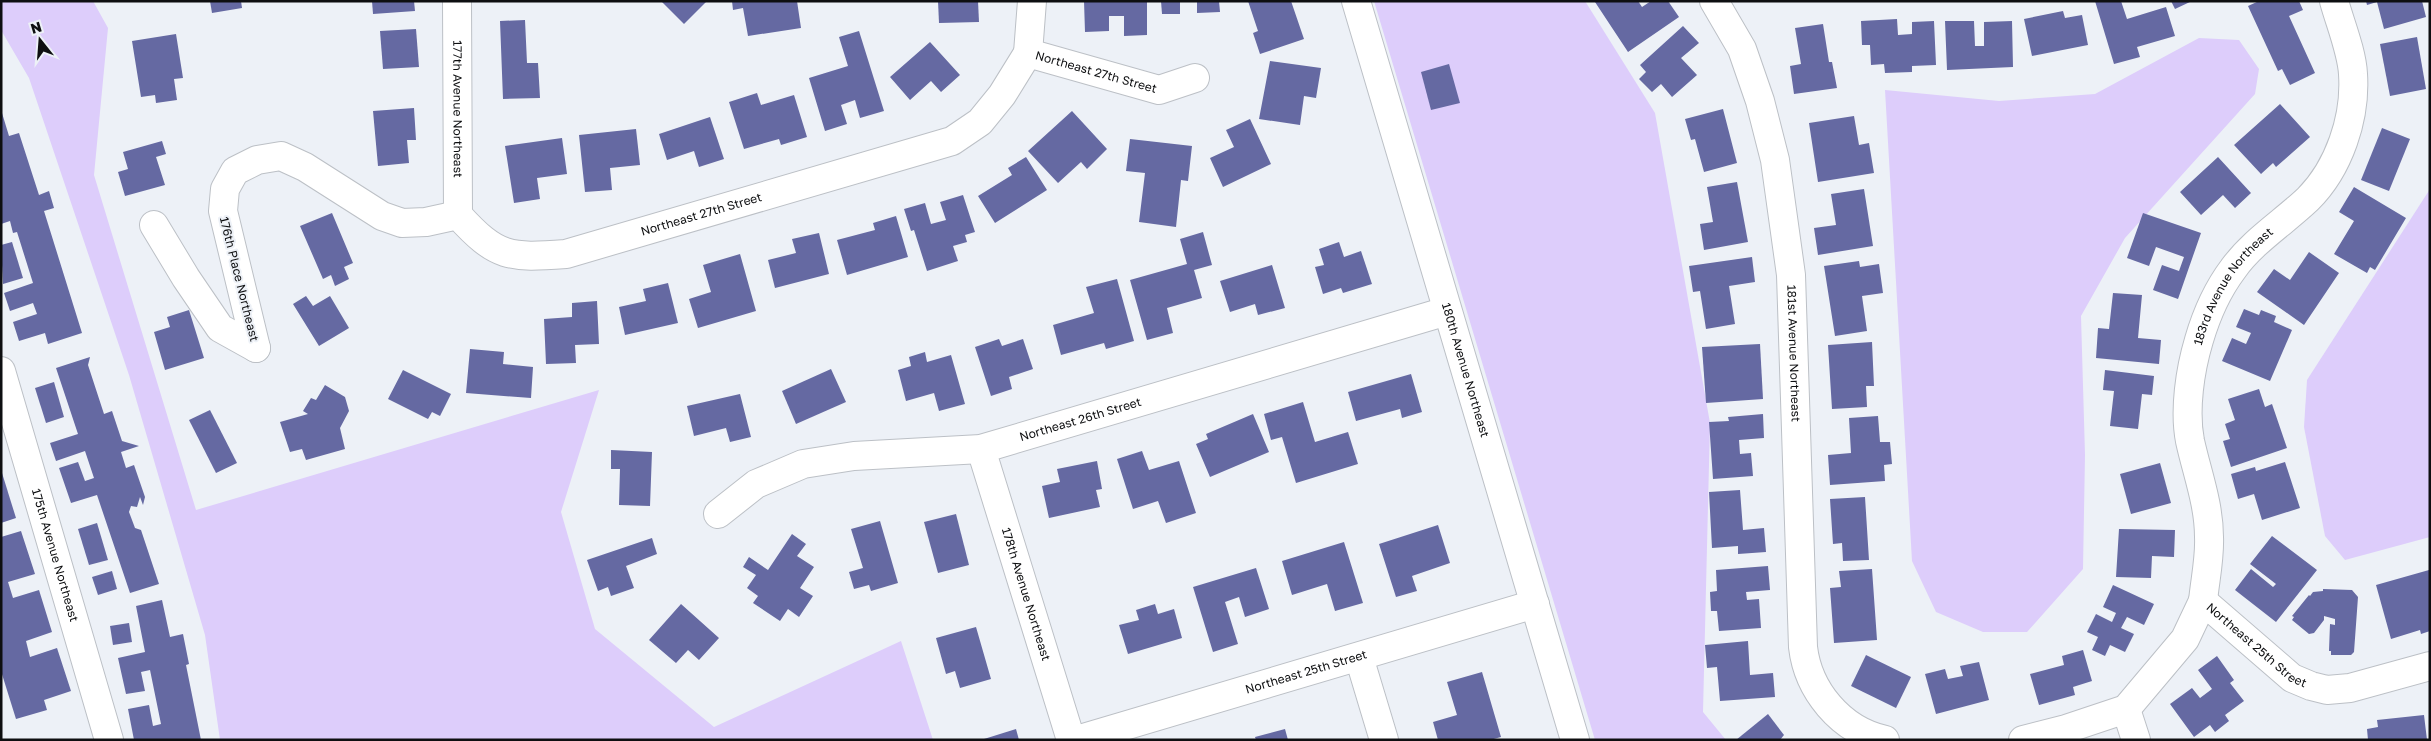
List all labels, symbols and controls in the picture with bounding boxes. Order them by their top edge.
north arrow [15,15,65,65]
text: N [28,17,44,37]
street label: 177th Avenue Northeast [450,40,466,178]
street label: Northeast 27th Street [1034,47,1159,96]
street label: Northeast 27th Street [639,189,764,239]
street label: 176th Place Northeast [217,215,262,343]
street label: 183rd Avenue Northeast [2190,224,2276,347]
street label: 181st Avenue Northeast [1784,285,1804,422]
street label: 180th Avenue Northeast [1439,301,1493,439]
street label: Northeast 26th Street [1018,394,1143,444]
street label: 175th Avenue Northeast [29,487,82,624]
street label: 178th Avenue Northeast [999,526,1054,663]
street label: Northeast 25th Street [2203,599,2309,690]
street label: Northeast 25th Street [1243,646,1369,697]

